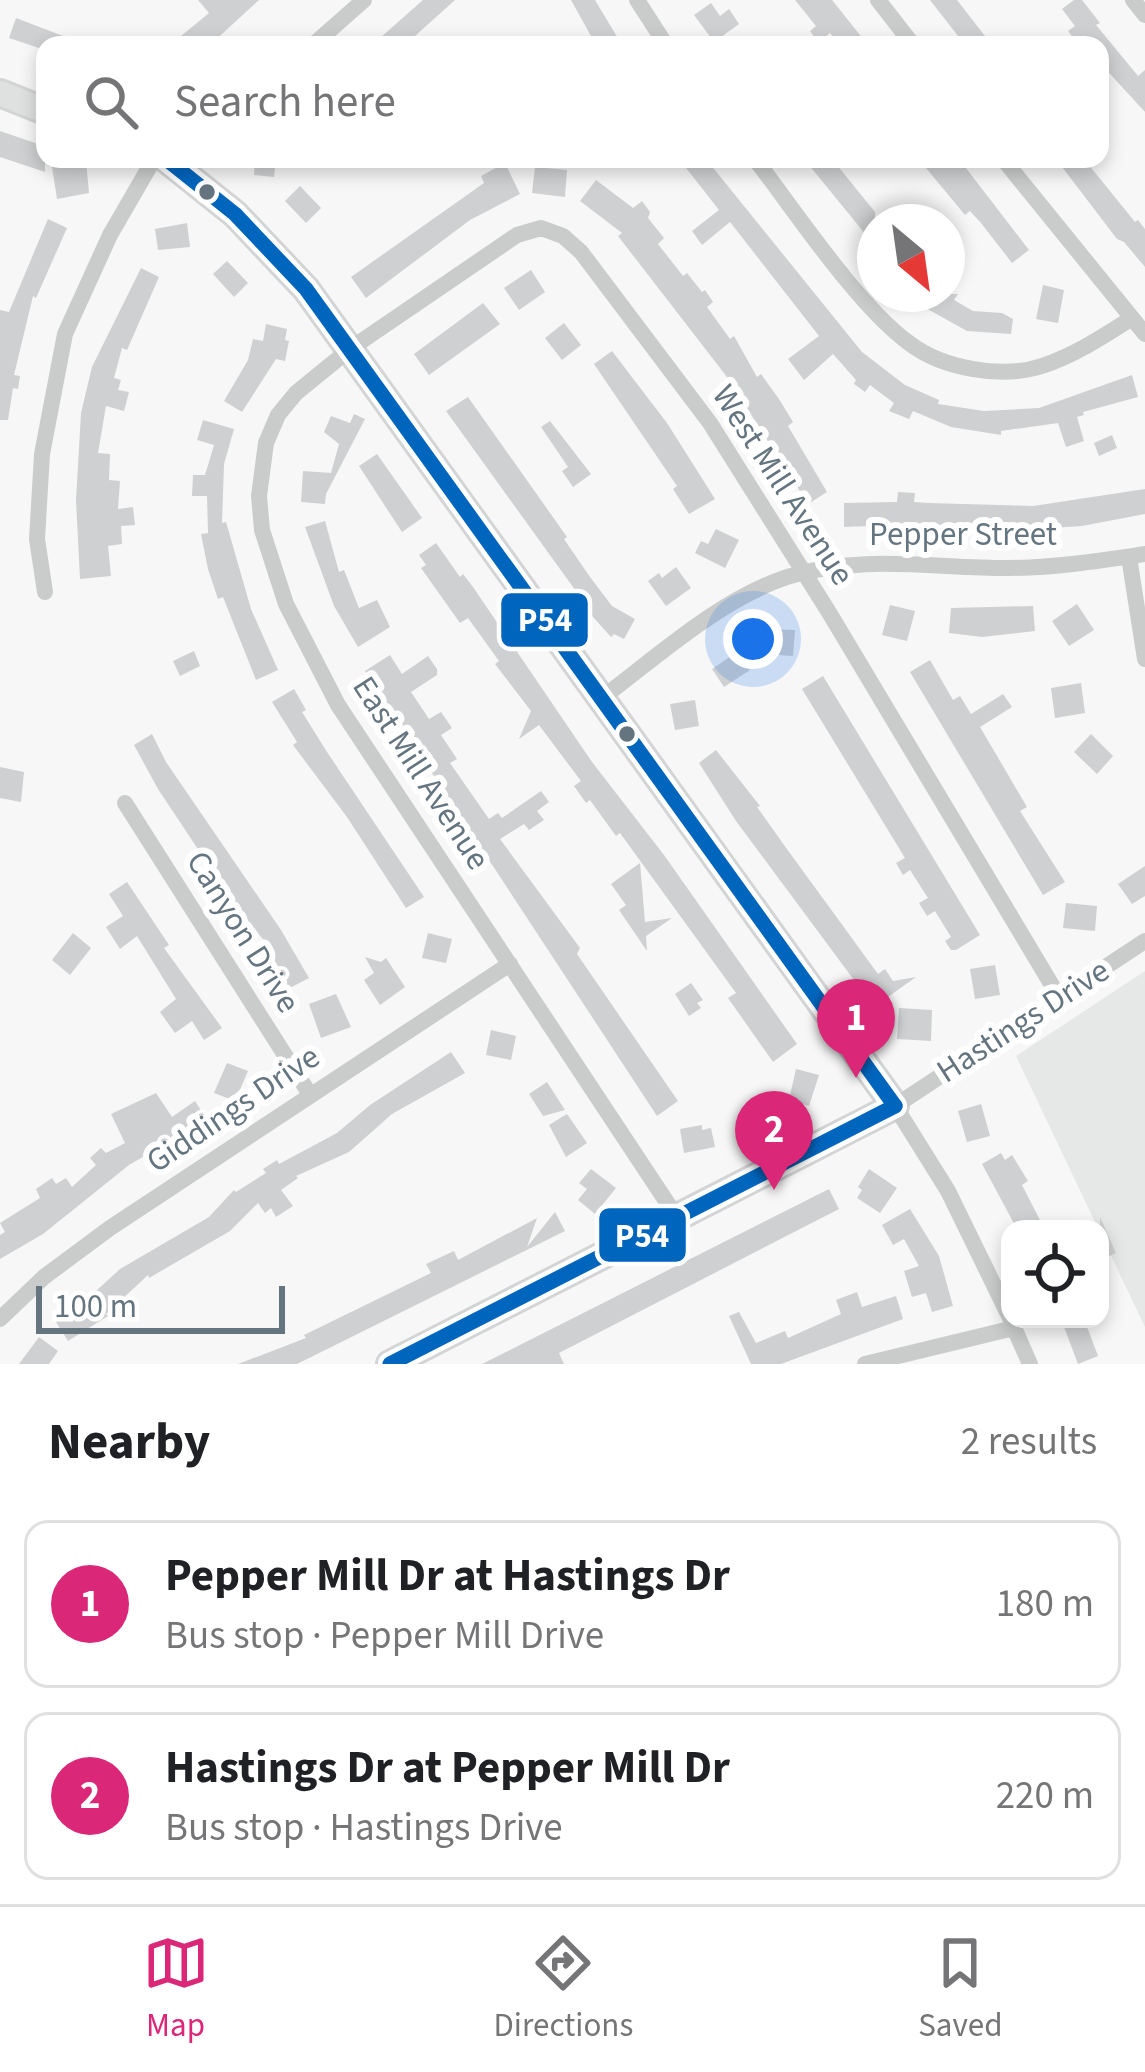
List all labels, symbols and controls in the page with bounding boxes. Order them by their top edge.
search box [36,36,1109,168]
icon: search [78,69,144,135]
text: Search here [174,70,396,134]
unlabelled marker [196,181,218,203]
north arrow [857,204,965,312]
street label: West Mill Avenue [701,376,865,594]
street label: Pepper Street [869,511,1057,558]
line badge: P54 [499,591,590,649]
text: P54 [518,597,572,644]
your location [723,609,783,669]
street label: East Mill Avenue [341,667,501,879]
unlabelled marker [616,723,638,745]
street label: Canyon Drive [175,842,311,1022]
street label: Hastings Drive [928,948,1118,1094]
pin: 1 [817,979,895,1078]
street label: Giddings Drive [137,1034,329,1184]
pin: 2 [735,1091,813,1190]
line badge: P54 [597,1206,688,1264]
text: P54 [615,1213,669,1260]
map controls [1001,1220,1109,1328]
button: locate [1001,1220,1109,1328]
scale bar [36,1280,285,1333]
text: 100 m [54,1283,137,1330]
text: Nearby [48,1406,210,1478]
text: 2 results [961,1414,1097,1470]
text: Pepper Mill Dr at Hastings Dr [165,1544,730,1608]
text: 1 [80,1576,100,1632]
text: 180 m [996,1576,1094,1632]
text: Bus stop · Pepper Mill Drive [165,1608,604,1664]
text: Hastings Dr at Pepper Mill Dr [165,1736,730,1800]
text: 2 [80,1768,100,1824]
text: 220 m [996,1768,1094,1824]
text: Bus stop · Hastings Drive [165,1800,563,1856]
tab: Map [143,1930,209,2049]
tab: Directions [494,1930,633,2049]
tab: Saved [918,1930,1002,2049]

